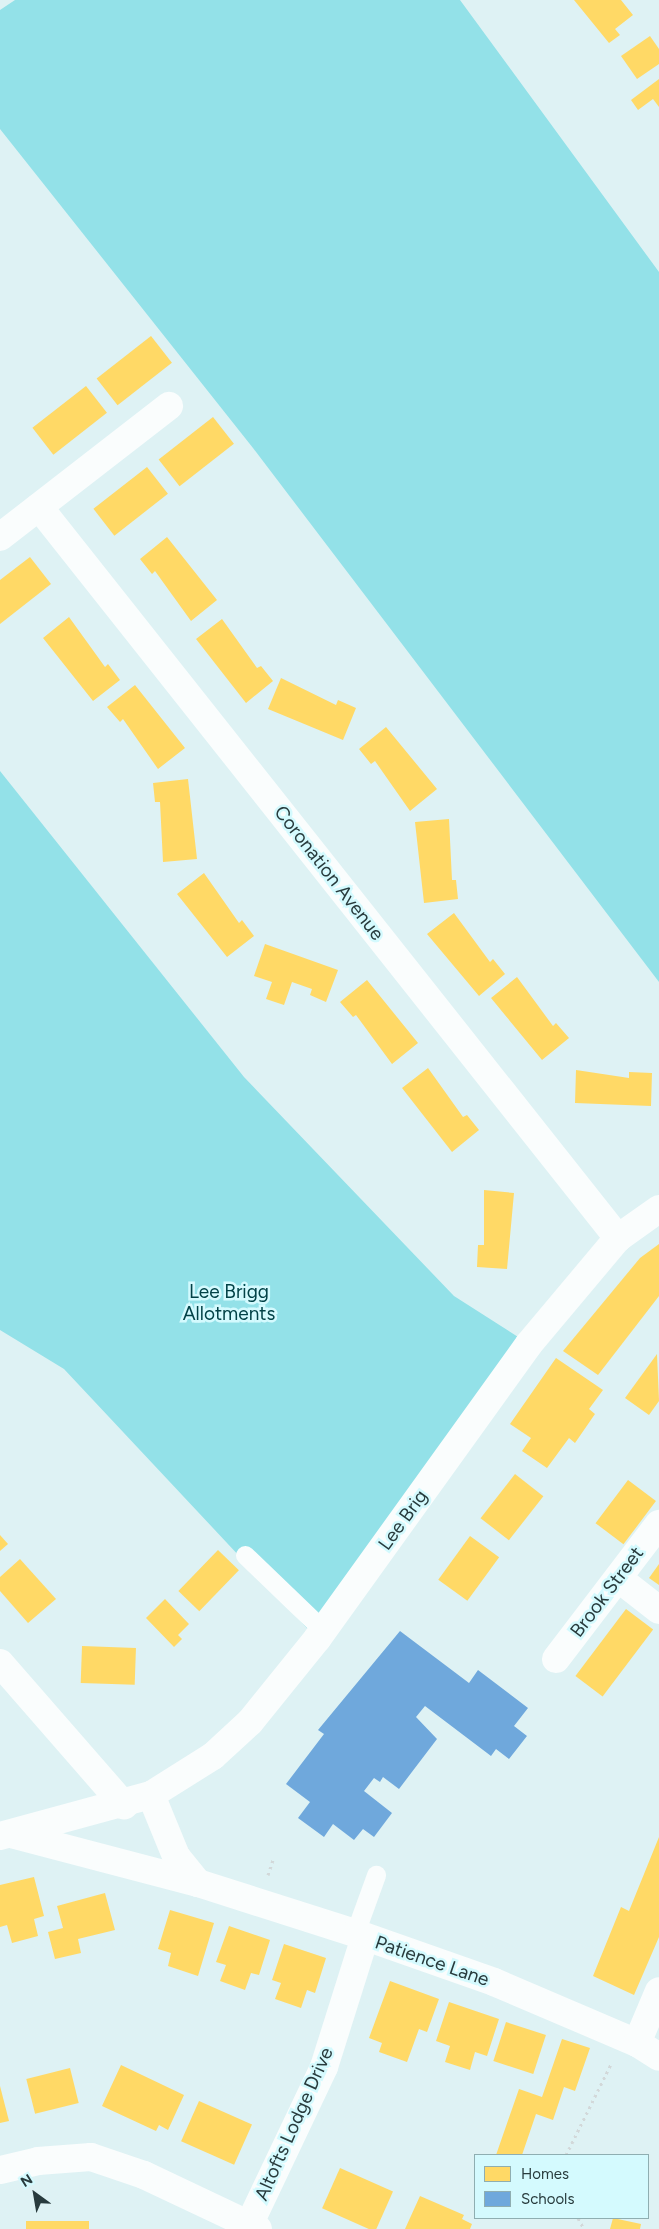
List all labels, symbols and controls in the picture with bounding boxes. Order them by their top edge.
street label: Coronation Avenue [269,801,389,945]
park label: Lee Brigg Allotments [183,1281,275,1325]
street label: Lee Brig [374,1485,432,1555]
street label: Brook Street [566,1542,648,1642]
street label: Patience Lane [372,1931,492,1991]
street label: Altofts Lodge Drive [250,2044,338,2204]
legend [474,2154,649,2219]
text: Homes [521,2165,569,2183]
north arrow [10,2169,60,2219]
text: N [18,2171,36,2191]
text: Schools [521,2190,574,2208]

